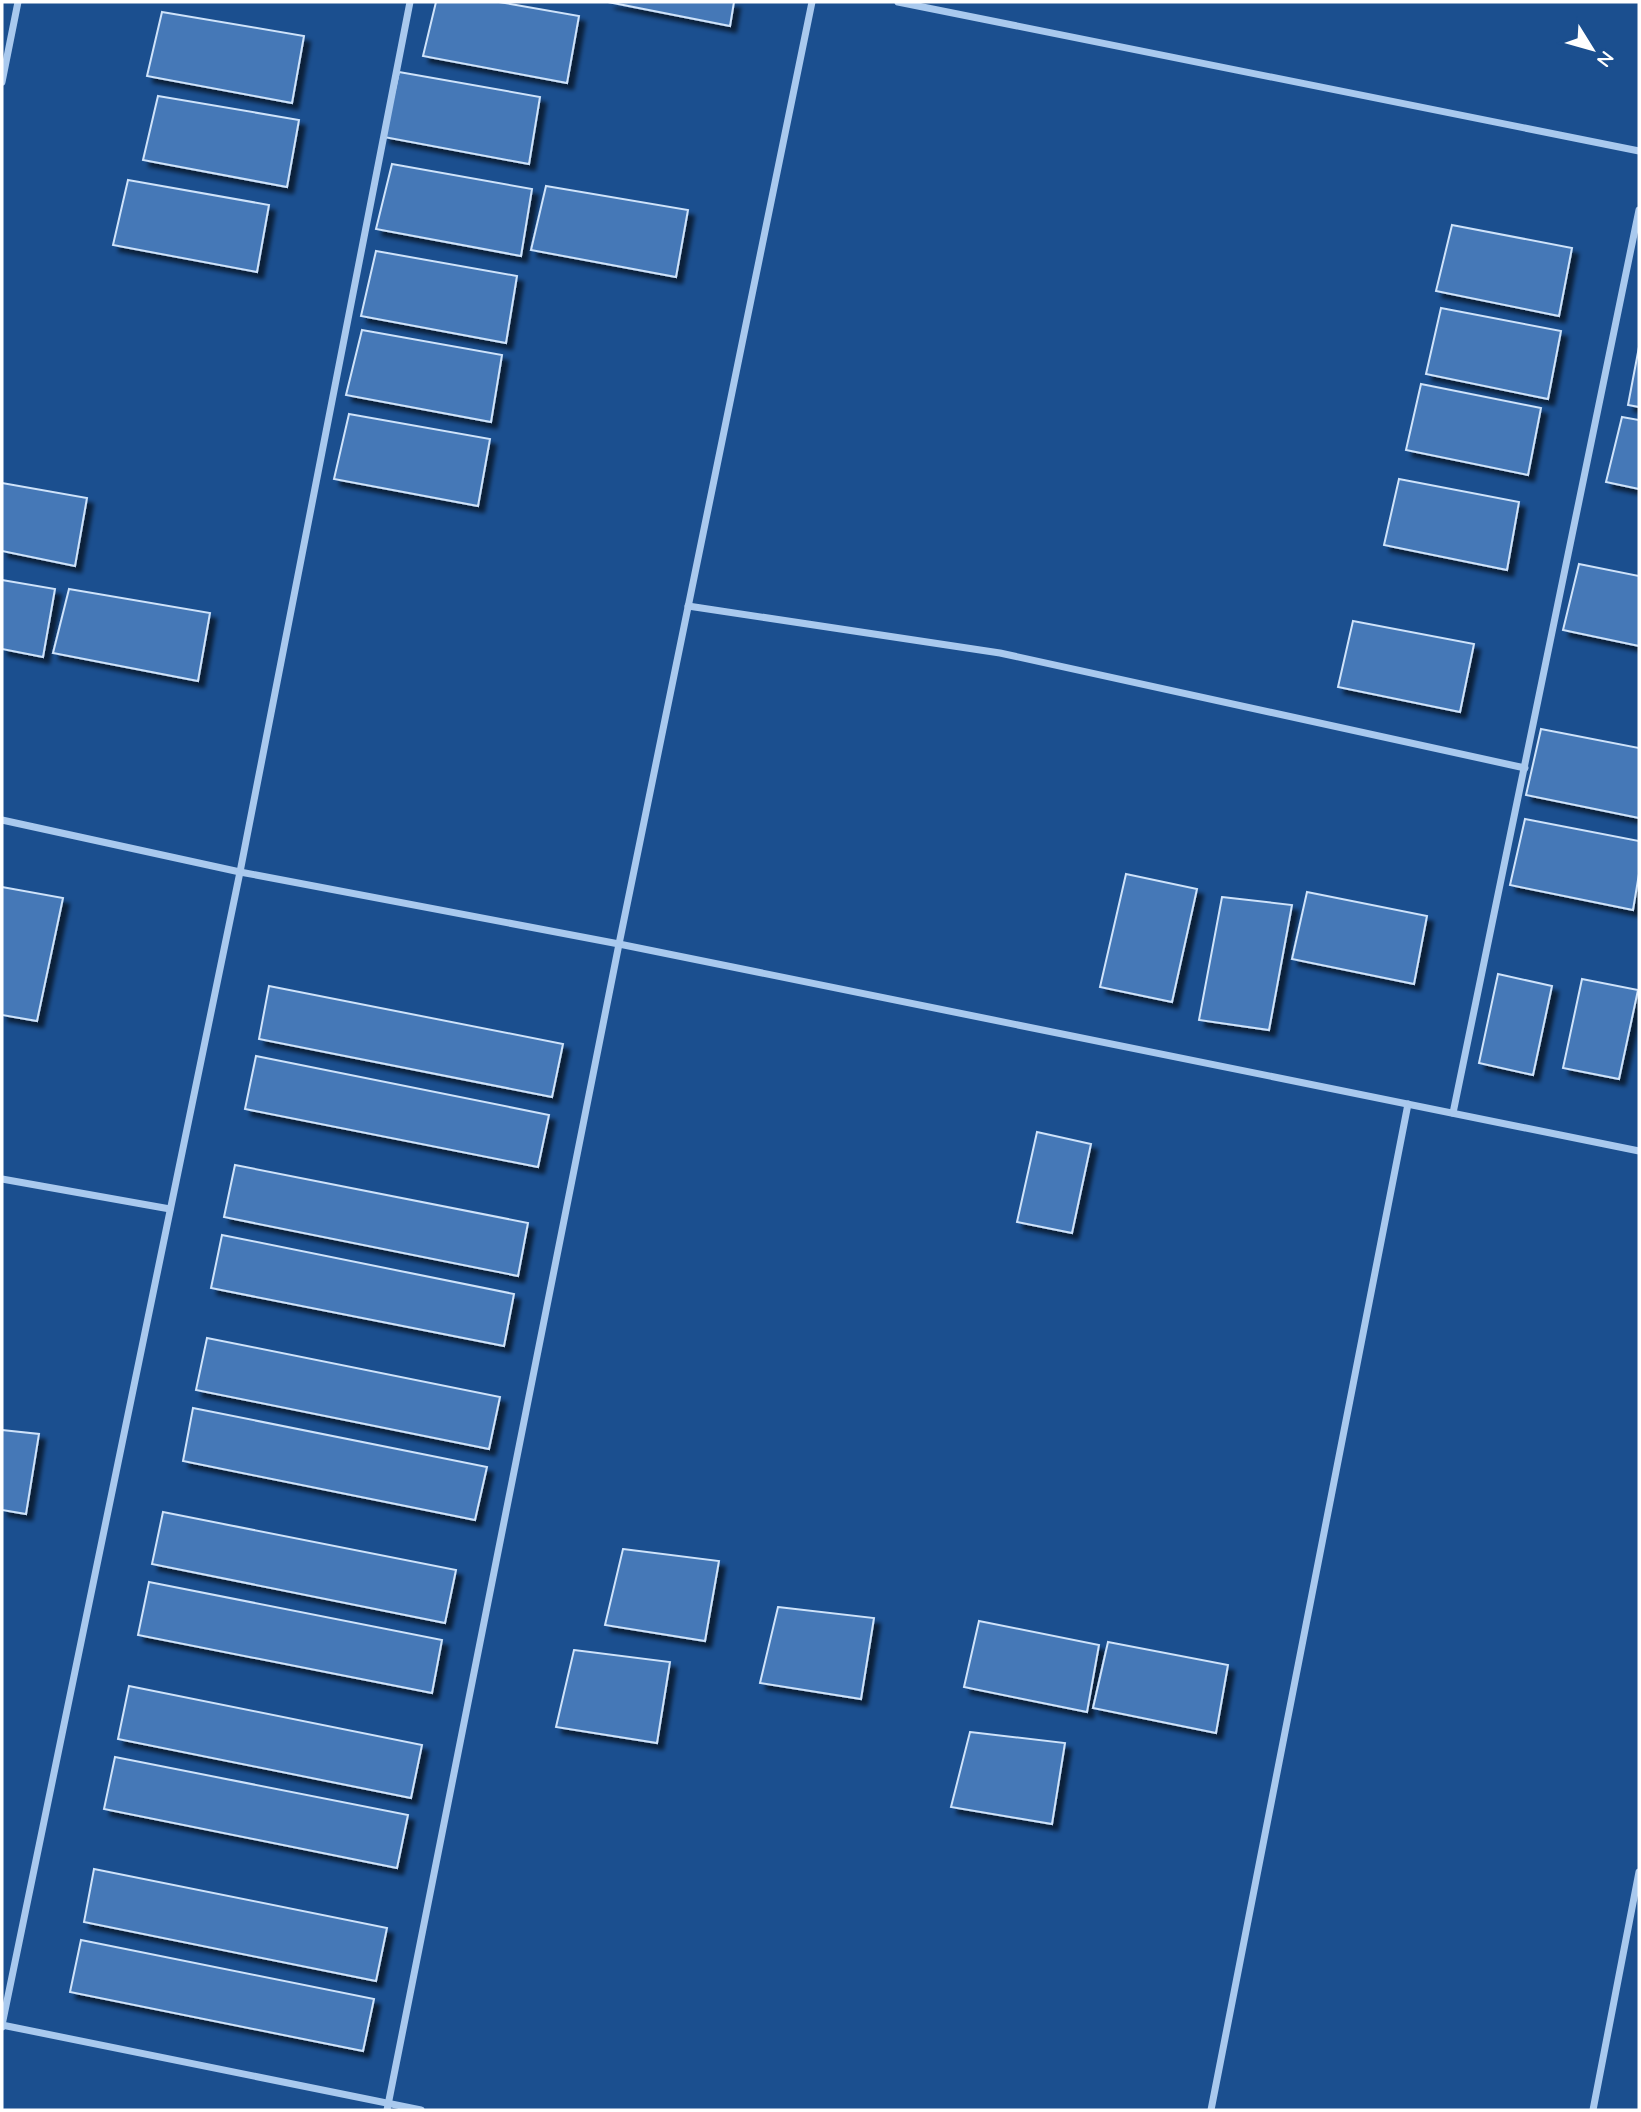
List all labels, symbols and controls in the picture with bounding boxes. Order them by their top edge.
north arrow [1557,14,1627,84]
text: N [1592,46,1619,72]

